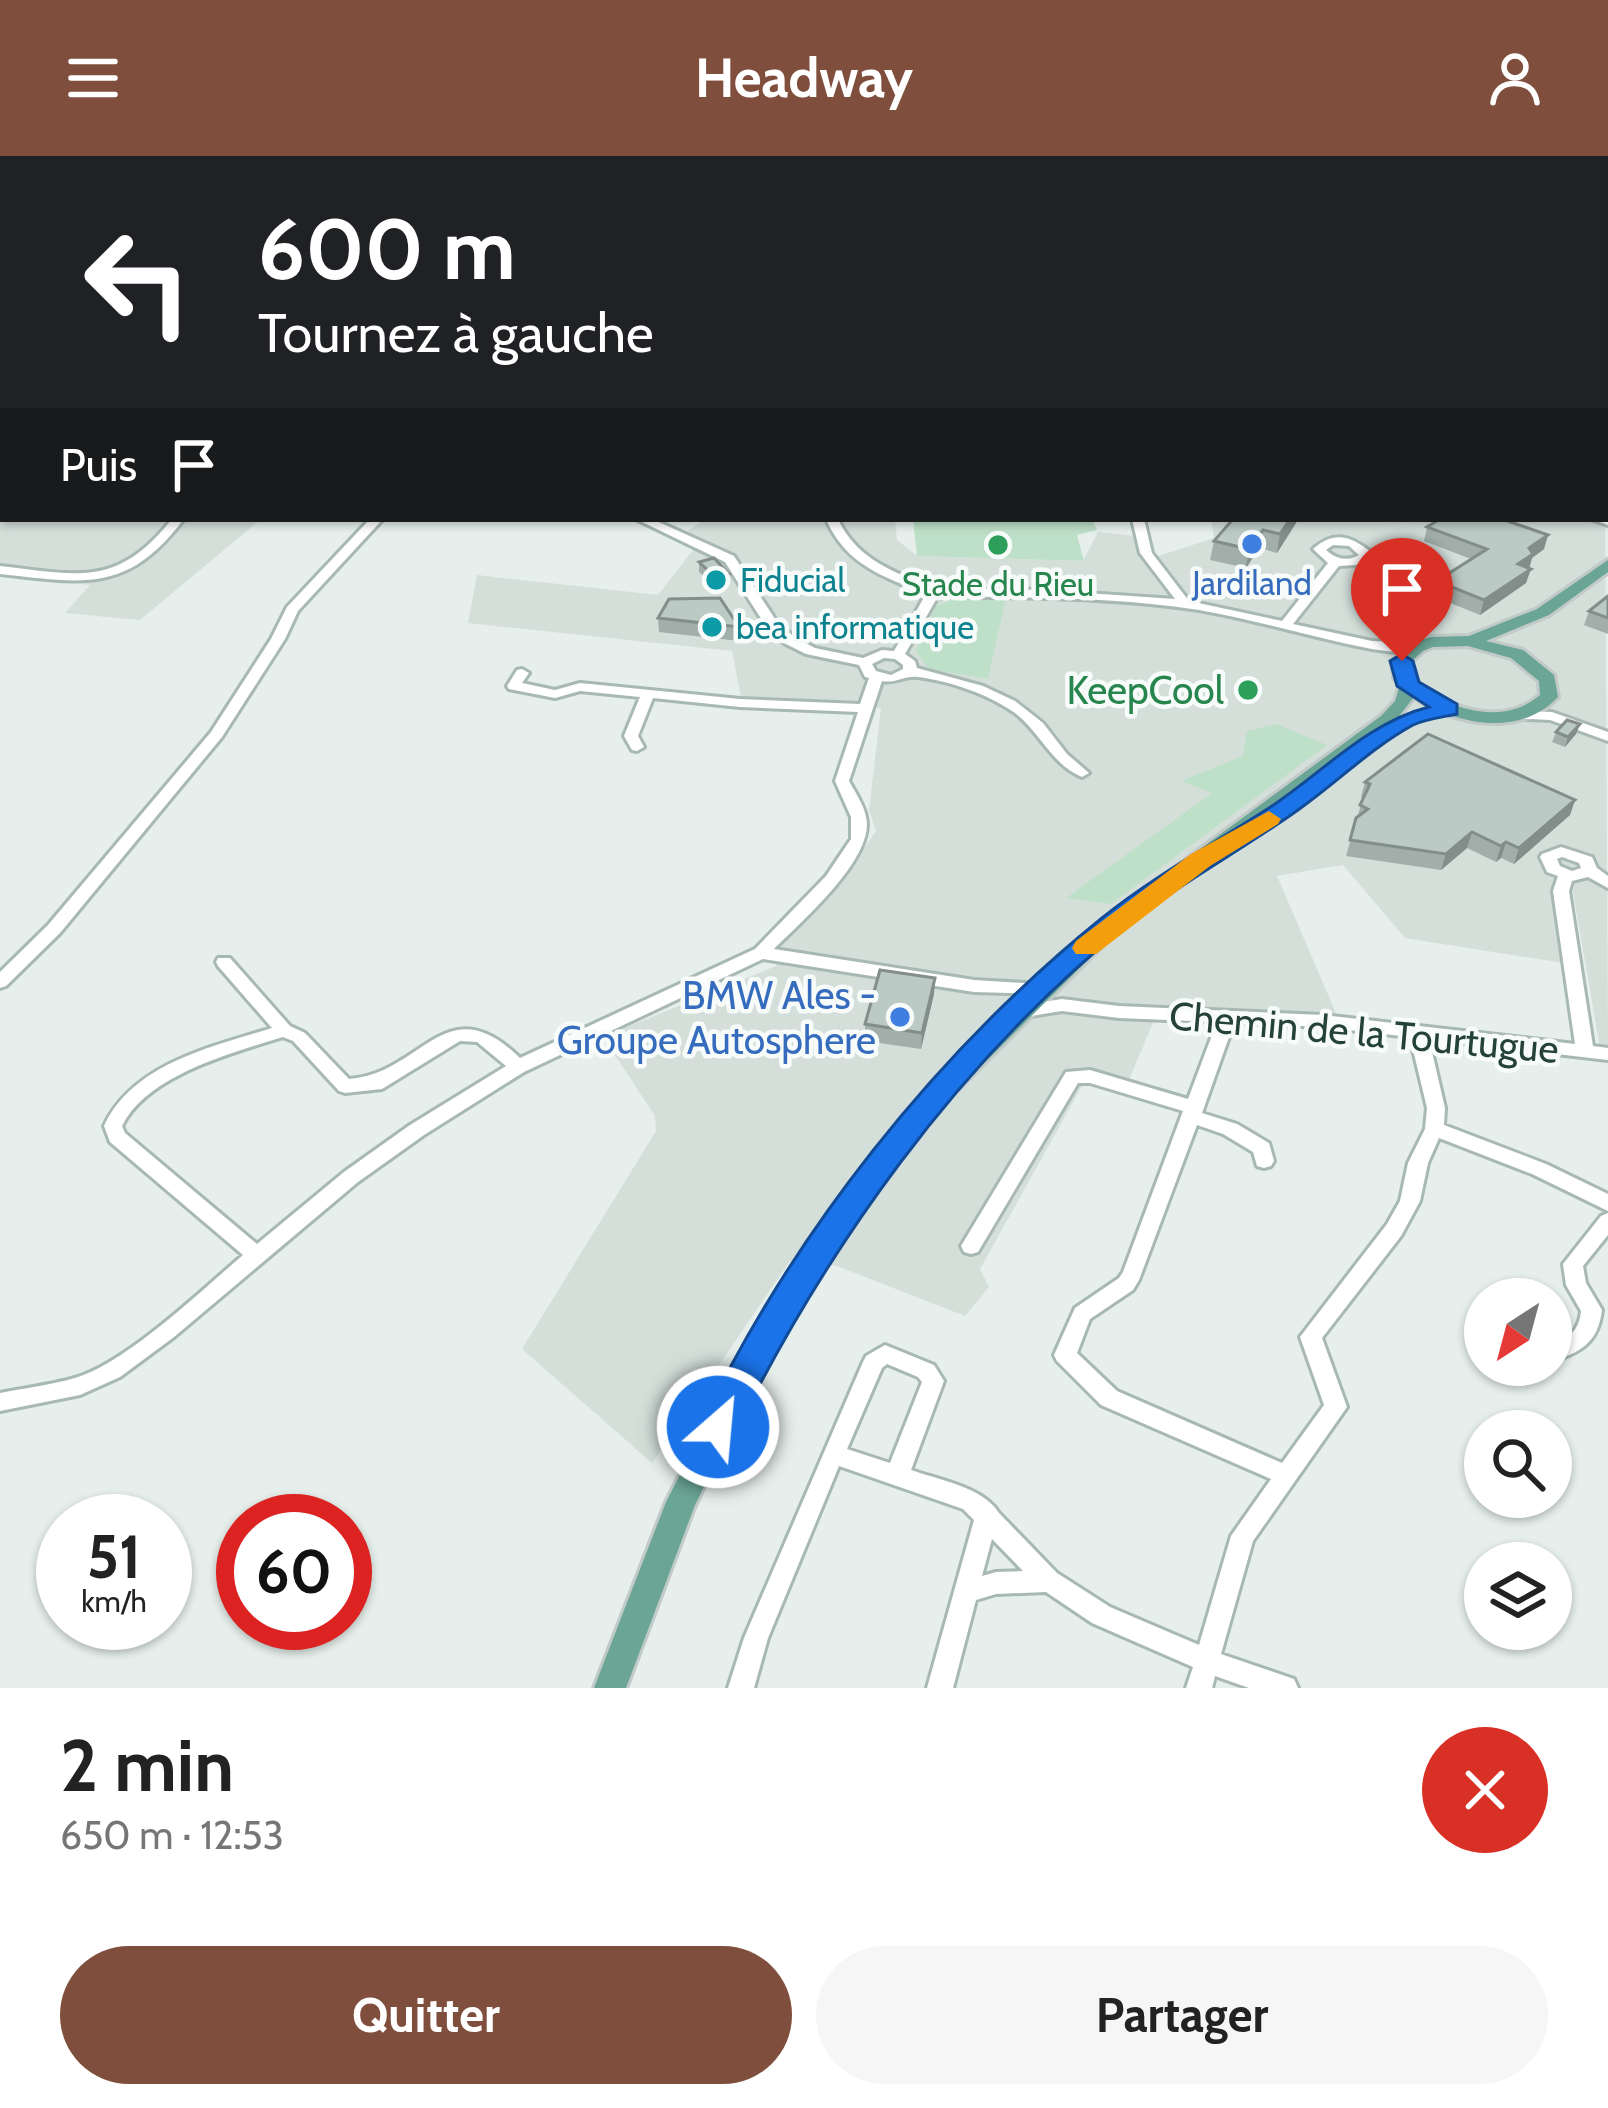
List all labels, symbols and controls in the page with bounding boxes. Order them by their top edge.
icon: menu [60,45,126,111]
text: Headway [695,45,913,111]
icon: person [1482,45,1548,111]
text: 600 m [258,198,516,300]
icon: left [60,204,216,360]
text: Tournez à gauche [258,300,654,366]
icon: arrive [161,432,227,498]
text: Puis [60,438,137,492]
marker: Jardiland [1239,531,1265,557]
marker: Stade du Rieu [985,532,1011,558]
pin [1351,538,1453,661]
icon: arrive [1369,556,1435,622]
place label: Fiducial [740,560,845,600]
place label: Jardiland [1191,563,1312,603]
place label: Stade du Rieu [902,564,1094,604]
marker: Fiducial [703,567,729,593]
place label: bea informatique [736,607,974,647]
marker: bea informatique [699,614,725,640]
place label: KeepCool [1066,666,1224,714]
marker: KeepCool [1235,677,1261,703]
place label: BMW Ales - Groupe Autosphere [557,971,876,1064]
street label: Chemin de la Tourtugue [1167,991,1561,1073]
marker: BMW Ales - Groupe Autosphere [887,1004,913,1030]
north arrow [1464,1278,1572,1386]
map controls [1464,1278,1572,1650]
position arrow [655,1364,781,1490]
button: search [1464,1410,1572,1518]
speed limit sign: 60 [216,1494,372,1650]
text: 51 [87,1520,141,1593]
button: layers [1464,1542,1572,1650]
text: km/h [81,1583,147,1620]
text: 2 min [60,1722,234,1809]
button: close [1422,1727,1548,1853]
text: 650 m · 12:53 [60,1811,284,1859]
button: Quitter [60,1946,792,2084]
button: Partager [816,1946,1548,2084]

